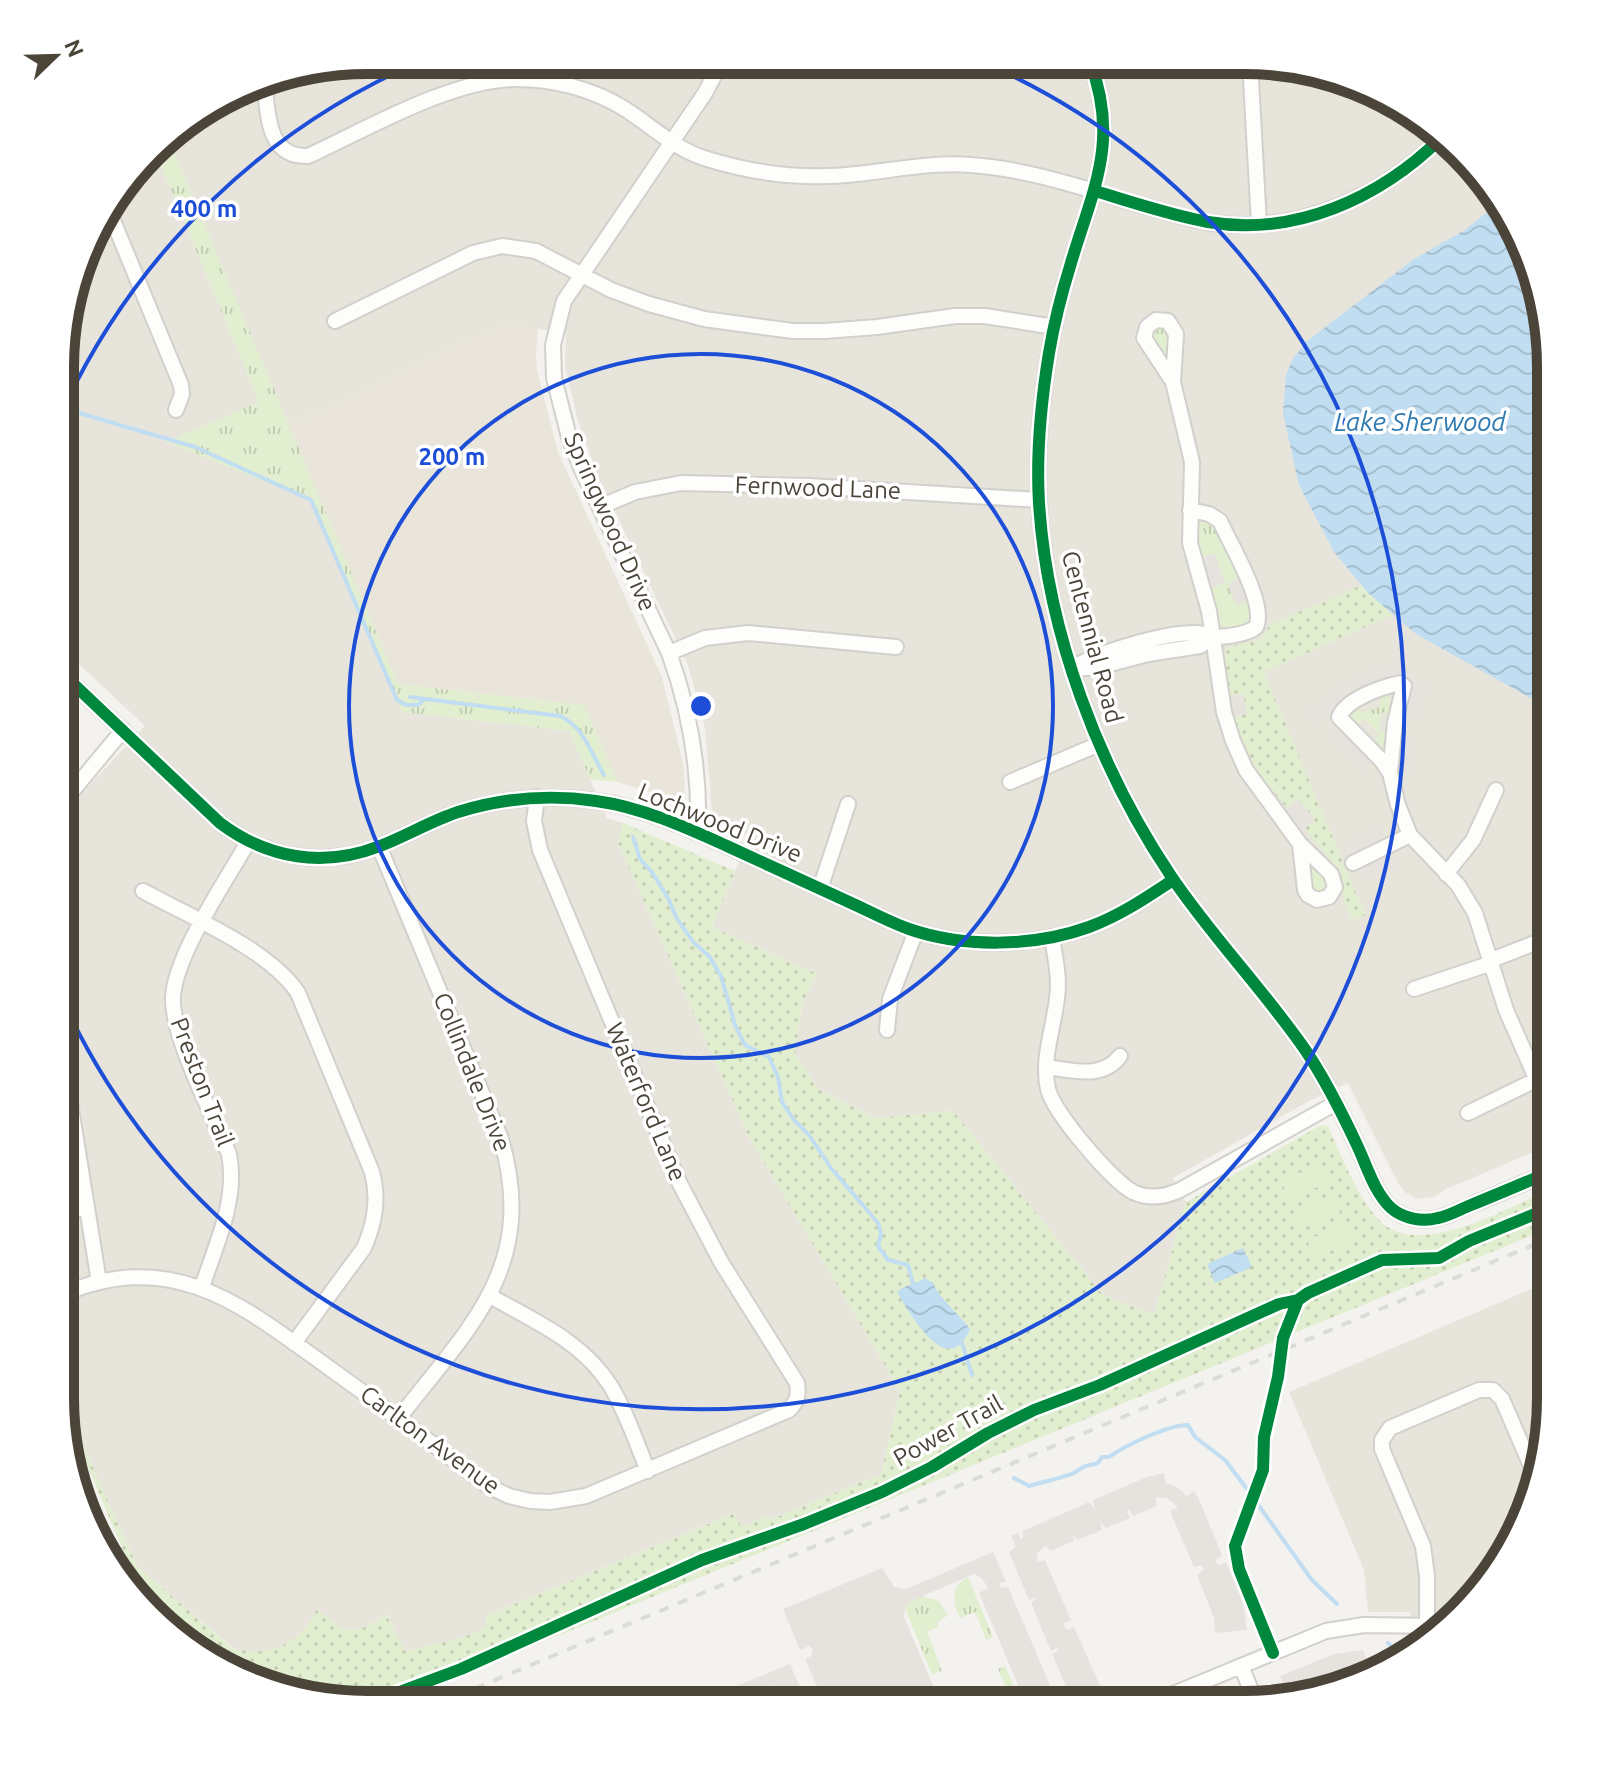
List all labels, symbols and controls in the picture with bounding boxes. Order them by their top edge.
north arrow [16,16,96,96]
text: N [60,36,90,60]
text: 400 m [171,195,237,222]
water label: Lake Sherwood [1334,407,1507,436]
street label: Springwood Drive [559,429,662,615]
text: 200 m [419,443,485,470]
street label: Fernwood Lane [734,471,902,504]
street label: Centennial Road [1057,548,1128,726]
centre of rings [687,692,715,720]
street label: Lochwood Drive [634,777,806,868]
street label: Collindale Drive [428,988,517,1155]
street label: Preston Trail [166,1014,239,1150]
street label: Waterford Lane [601,1019,692,1185]
street label: Carlton Avenue [355,1380,505,1499]
street label: Power Trail [888,1390,1007,1472]

